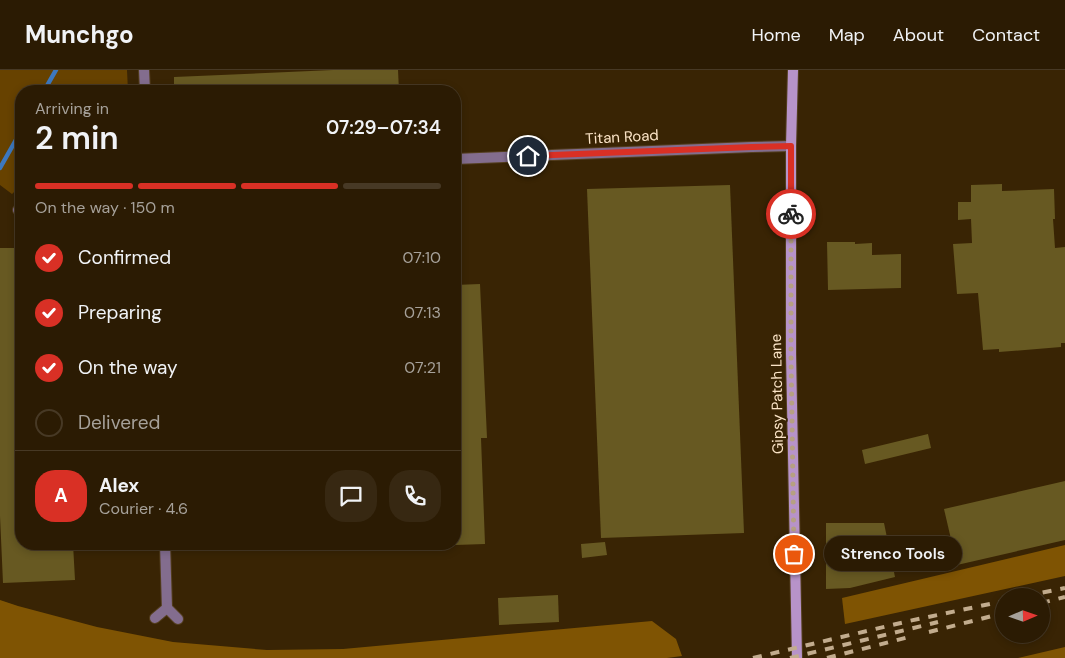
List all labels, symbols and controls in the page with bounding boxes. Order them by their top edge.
text: Munchgo [25,19,134,50]
text: Home [751,23,801,47]
text: Map [829,23,865,47]
text: About [893,23,944,47]
text: Contact [972,23,1040,47]
text: Arriving in [35,98,109,119]
text: 07:29–07:34 [326,115,441,140]
text: 2 min [35,117,119,159]
street label: Titan Road [585,125,659,149]
pin [507,135,549,177]
icon: home [514,142,542,170]
courier [766,189,816,239]
text: On the way · 150 m [35,197,175,218]
icon: bike [777,200,805,228]
icon: check [35,244,63,272]
text: Confirmed [78,245,171,270]
text: 07:10 [403,247,441,268]
icon: check [35,299,63,327]
text: Preparing [78,300,162,325]
text: 07:13 [404,302,441,323]
street label: Gipsy Patch Lane [766,334,788,454]
icon: check [35,354,63,382]
text: On the way [78,355,178,380]
text: 07:21 [404,357,441,378]
text: Delivered [78,410,160,435]
button: chat [325,470,377,522]
button: phone [389,470,441,522]
text: Alex [99,473,139,498]
text: A [54,483,68,508]
text: Courier · 4.6 [99,498,188,519]
pin [773,533,815,575]
callout: Strenco Tools [824,536,962,572]
icon: bag [780,540,808,568]
text: Strenco Tools [841,543,945,564]
north arrow [995,588,1050,642]
map controls [995,588,1050,643]

